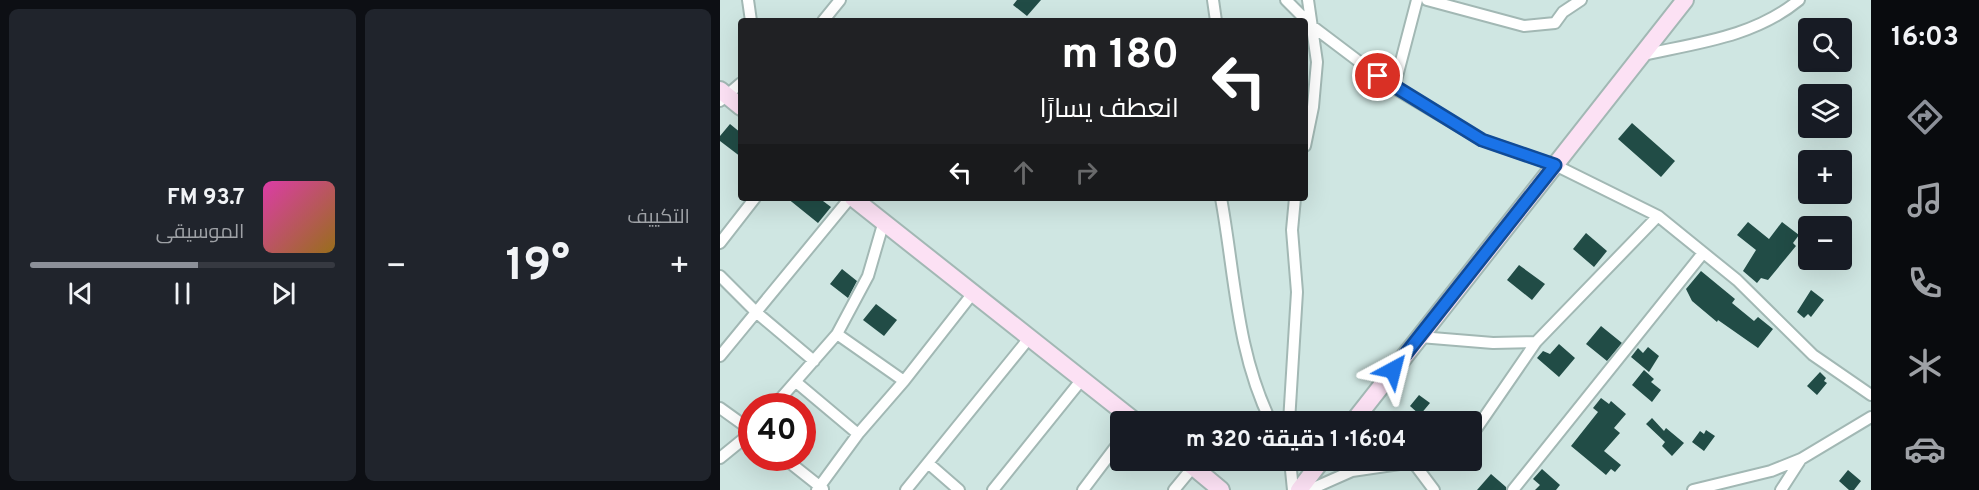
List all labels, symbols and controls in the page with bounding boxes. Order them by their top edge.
map controls [1798,18,1852,270]
button: search [1798,18,1852,72]
text: 16:03 [1891,21,1959,55]
text: 180 m [1062,30,1179,83]
icon: left [1200,42,1278,120]
pin [1352,50,1403,101]
icon: arrive [1361,59,1394,92]
button: layers [1798,84,1852,138]
text: انعطف يسارًا [1040,93,1179,127]
icon: directions [1904,96,1946,138]
button: + [1798,150,1852,204]
icon: left [944,156,977,189]
icon: ahead [1007,156,1040,189]
icon: right [1070,156,1103,189]
icon: music [1904,179,1946,221]
text: 93.7 FM [167,185,245,212]
text: التكييف [627,205,690,231]
button: − [1798,216,1852,270]
text: الموسيقى [156,220,245,246]
text: 19° [506,239,570,296]
text: − [386,247,407,289]
text: + [669,247,690,289]
icon: phone [1904,262,1946,304]
icon: previous [64,277,97,310]
icon: pause [166,277,199,310]
icon: next [267,277,300,310]
position arrow [1361,338,1425,402]
icon: climate [1904,345,1946,387]
speed limit sign: 40 [738,393,816,471]
text: 16:04 · 1 دقيقة · 320 m [1186,427,1406,454]
icon: car [1904,428,1946,470]

